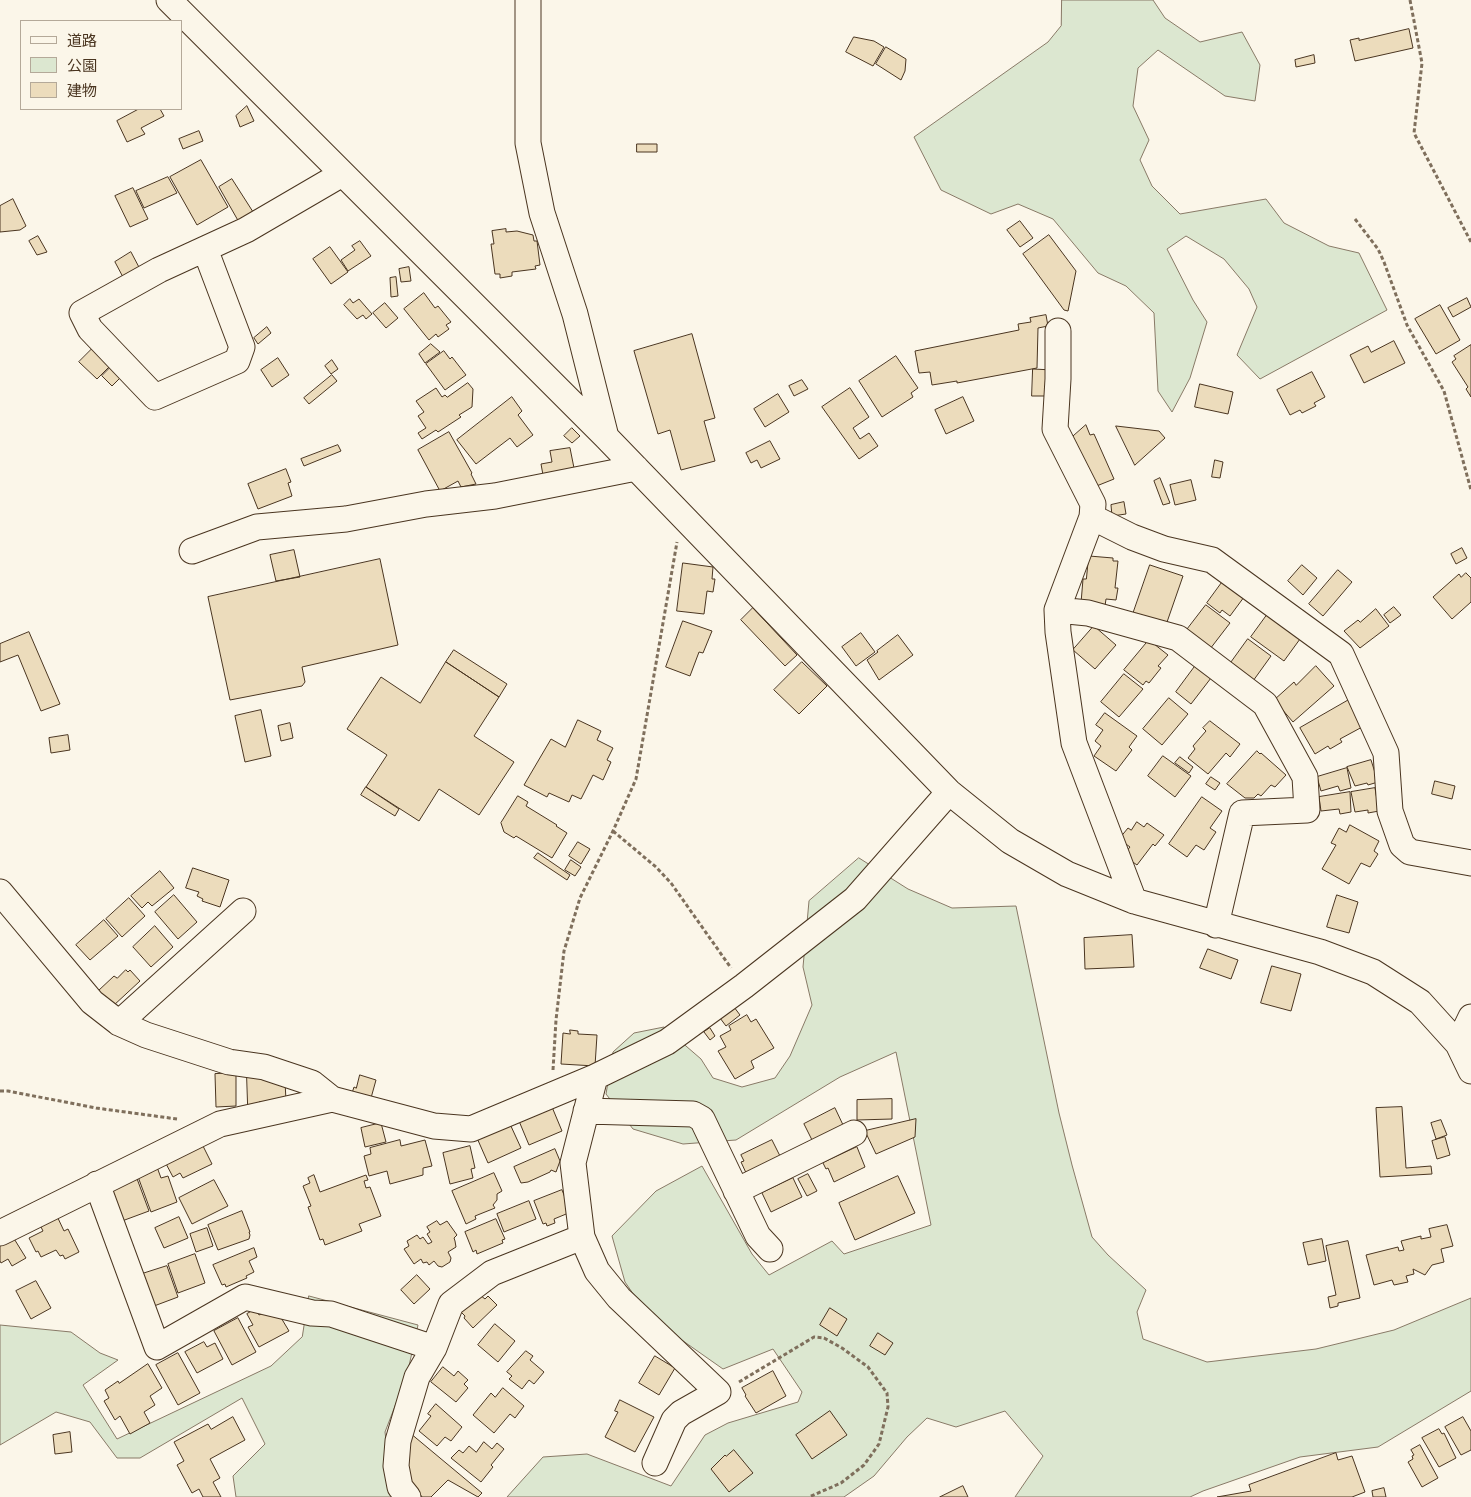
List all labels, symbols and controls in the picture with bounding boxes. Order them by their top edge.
legend [20,20,182,110]
text: 道路 [67,31,97,50]
text: 公園 [67,56,97,75]
text: 建物 [67,81,97,100]

